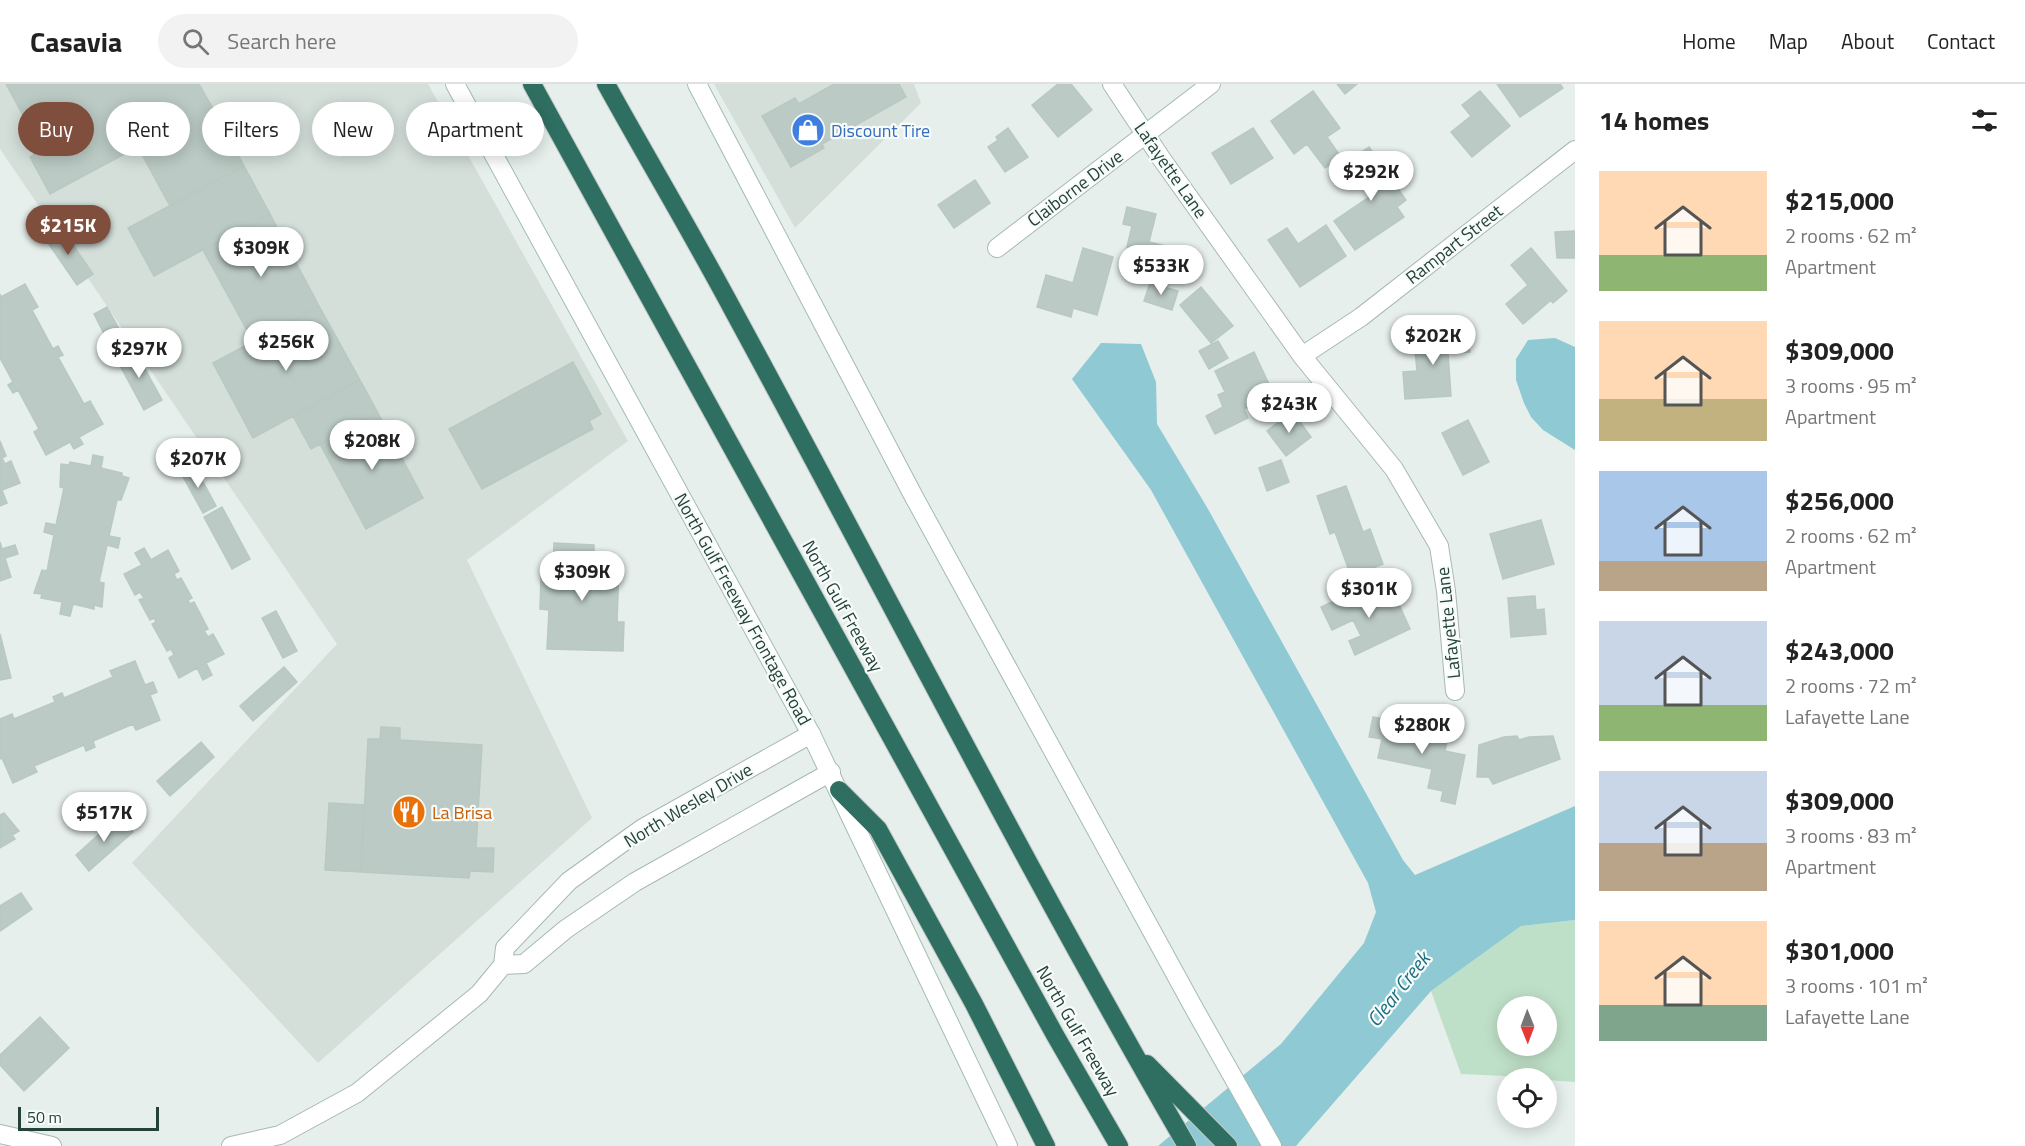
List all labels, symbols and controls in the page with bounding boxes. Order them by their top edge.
search box [158,14,578,68]
text: Casavia [30,20,122,63]
text: Search here [227,24,336,58]
icon: search [179,25,212,58]
text: Home [1682,25,1736,57]
text: Map [1769,25,1808,57]
text: About [1841,25,1894,57]
text: Contact [1927,25,1995,57]
text: 14 homes [1599,101,1709,140]
chip: Buy [18,102,94,156]
chip: Rent [106,102,190,156]
chip: Filters [202,102,300,156]
chip: New [312,102,394,156]
chip: Apartment [406,102,544,156]
icon: filters [1968,104,2001,137]
shop icon: Discount Tire [790,112,826,148]
street label: Lafayette Lane [1128,116,1214,224]
place label: Discount Tire [831,117,930,144]
street label: Claiborne Drive [1021,143,1129,233]
pin: $292K [1329,151,1413,202]
text: $292K [1343,155,1399,186]
text: $215,000 [1785,181,1894,220]
icon: home [1647,195,1719,267]
street label: Rampart Street [1400,197,1509,291]
pin: $215K [26,205,110,256]
text: $215K [40,209,96,240]
text: 2 rooms · 62 m² [1785,220,1917,251]
pin: $309K [219,227,303,278]
text: $309K [233,231,289,262]
pin: $533K [1119,245,1203,296]
text: $533K [1133,249,1189,280]
text: Apartment [1785,251,1876,282]
pin: $202K [1391,315,1475,366]
text: $202K [1405,319,1461,350]
pin: $256K [244,321,328,372]
text: $256K [258,325,314,356]
pin: $297K [97,328,181,379]
text: $309,000 [1785,331,1894,370]
text: $297K [111,332,167,363]
icon: home [1647,345,1719,417]
text: 3 rooms · 95 m² [1785,370,1917,401]
pin: $243K [1247,383,1331,434]
text: $243K [1261,387,1317,418]
text: Apartment [1785,401,1876,432]
pin: $208K [330,420,414,471]
text: $208K [344,424,400,455]
pin: $207K [156,438,240,489]
text: $207K [170,442,226,473]
text: $256,000 [1785,481,1894,520]
street label: North Gulf Freeway Frontage Road [668,488,818,730]
icon: home [1647,495,1719,567]
text: 2 rooms · 62 m² [1785,520,1917,551]
street label: North Gulf Freeway [796,535,891,677]
pin: $309K [540,551,624,602]
text: Apartment [1785,551,1876,582]
text: $309K [554,555,610,586]
street label: Lafayette Lane [1429,566,1467,680]
pin: $301K [1327,568,1411,619]
text: $301K [1341,572,1397,603]
text: $243,000 [1785,631,1894,670]
icon: home [1647,645,1719,717]
text: 2 rooms · 72 m² [1785,670,1917,701]
text: Lafayette Lane [1785,701,1910,732]
pin: $280K [1380,704,1464,755]
text: $280K [1394,708,1450,739]
street label: North Wesley Drive [619,756,757,854]
text: $309,000 [1785,781,1894,820]
pin: $517K [62,792,146,843]
restaurant icon: La Brisa [391,794,427,830]
icon: home [1647,795,1719,867]
text: $517K [76,796,132,827]
place label: La Brisa [432,799,492,826]
text: 3 rooms · 83 m² [1785,820,1917,851]
text: Apartment [1785,851,1876,882]
text: $301,000 [1785,931,1894,970]
water label: Clear Creek [1359,943,1439,1033]
icon: home [1647,945,1719,1017]
street label: North Gulf Freeway [1030,961,1127,1102]
text: 3 rooms · 101 m² [1785,970,1928,1001]
north arrow [1497,996,1557,1056]
map controls [1497,996,1557,1128]
text: Lafayette Lane [1785,1001,1910,1032]
button: locate [1497,1068,1557,1128]
scale bar [18,1104,159,1132]
text: 50 m [27,1105,62,1129]

